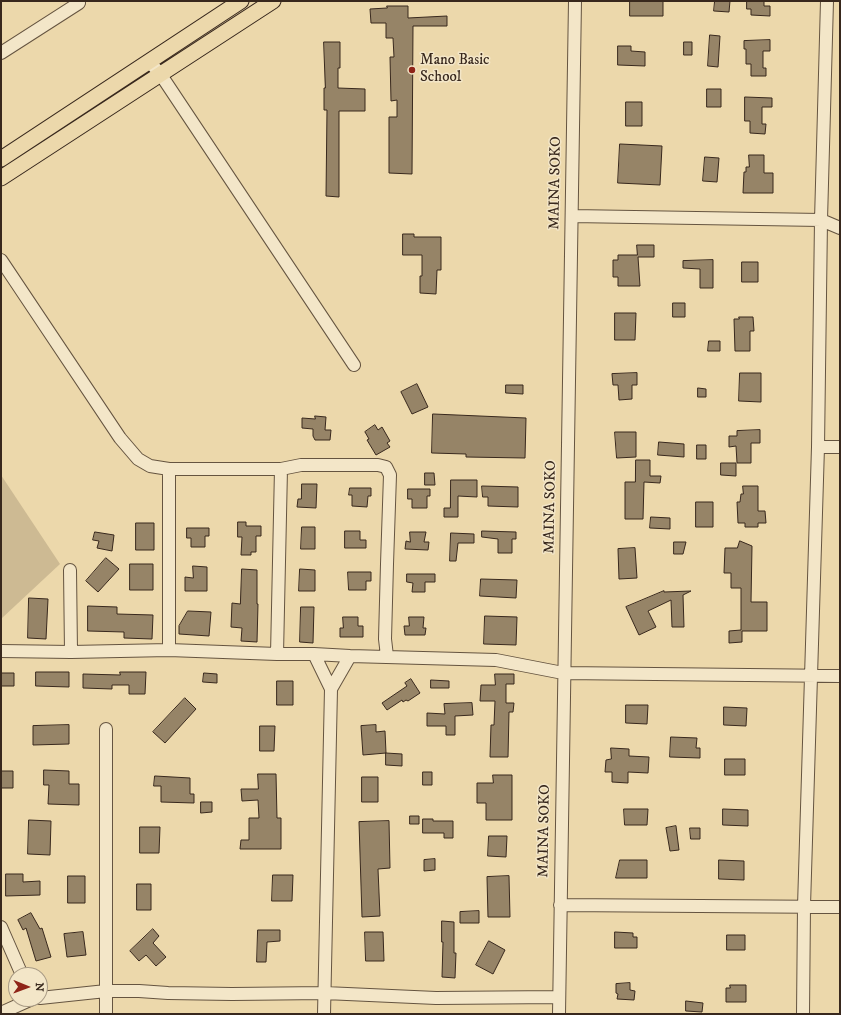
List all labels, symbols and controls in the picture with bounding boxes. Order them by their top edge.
place label: Mano Basic School [420,52,490,87]
marker: Mano Basic School [407,65,417,75]
street label: MAINA SOKO [546,136,566,230]
street label: MAINA SOKO [541,460,561,554]
street label: MAINA SOKO [535,784,555,878]
north arrow [8,967,48,1007]
text: N [32,983,46,992]

